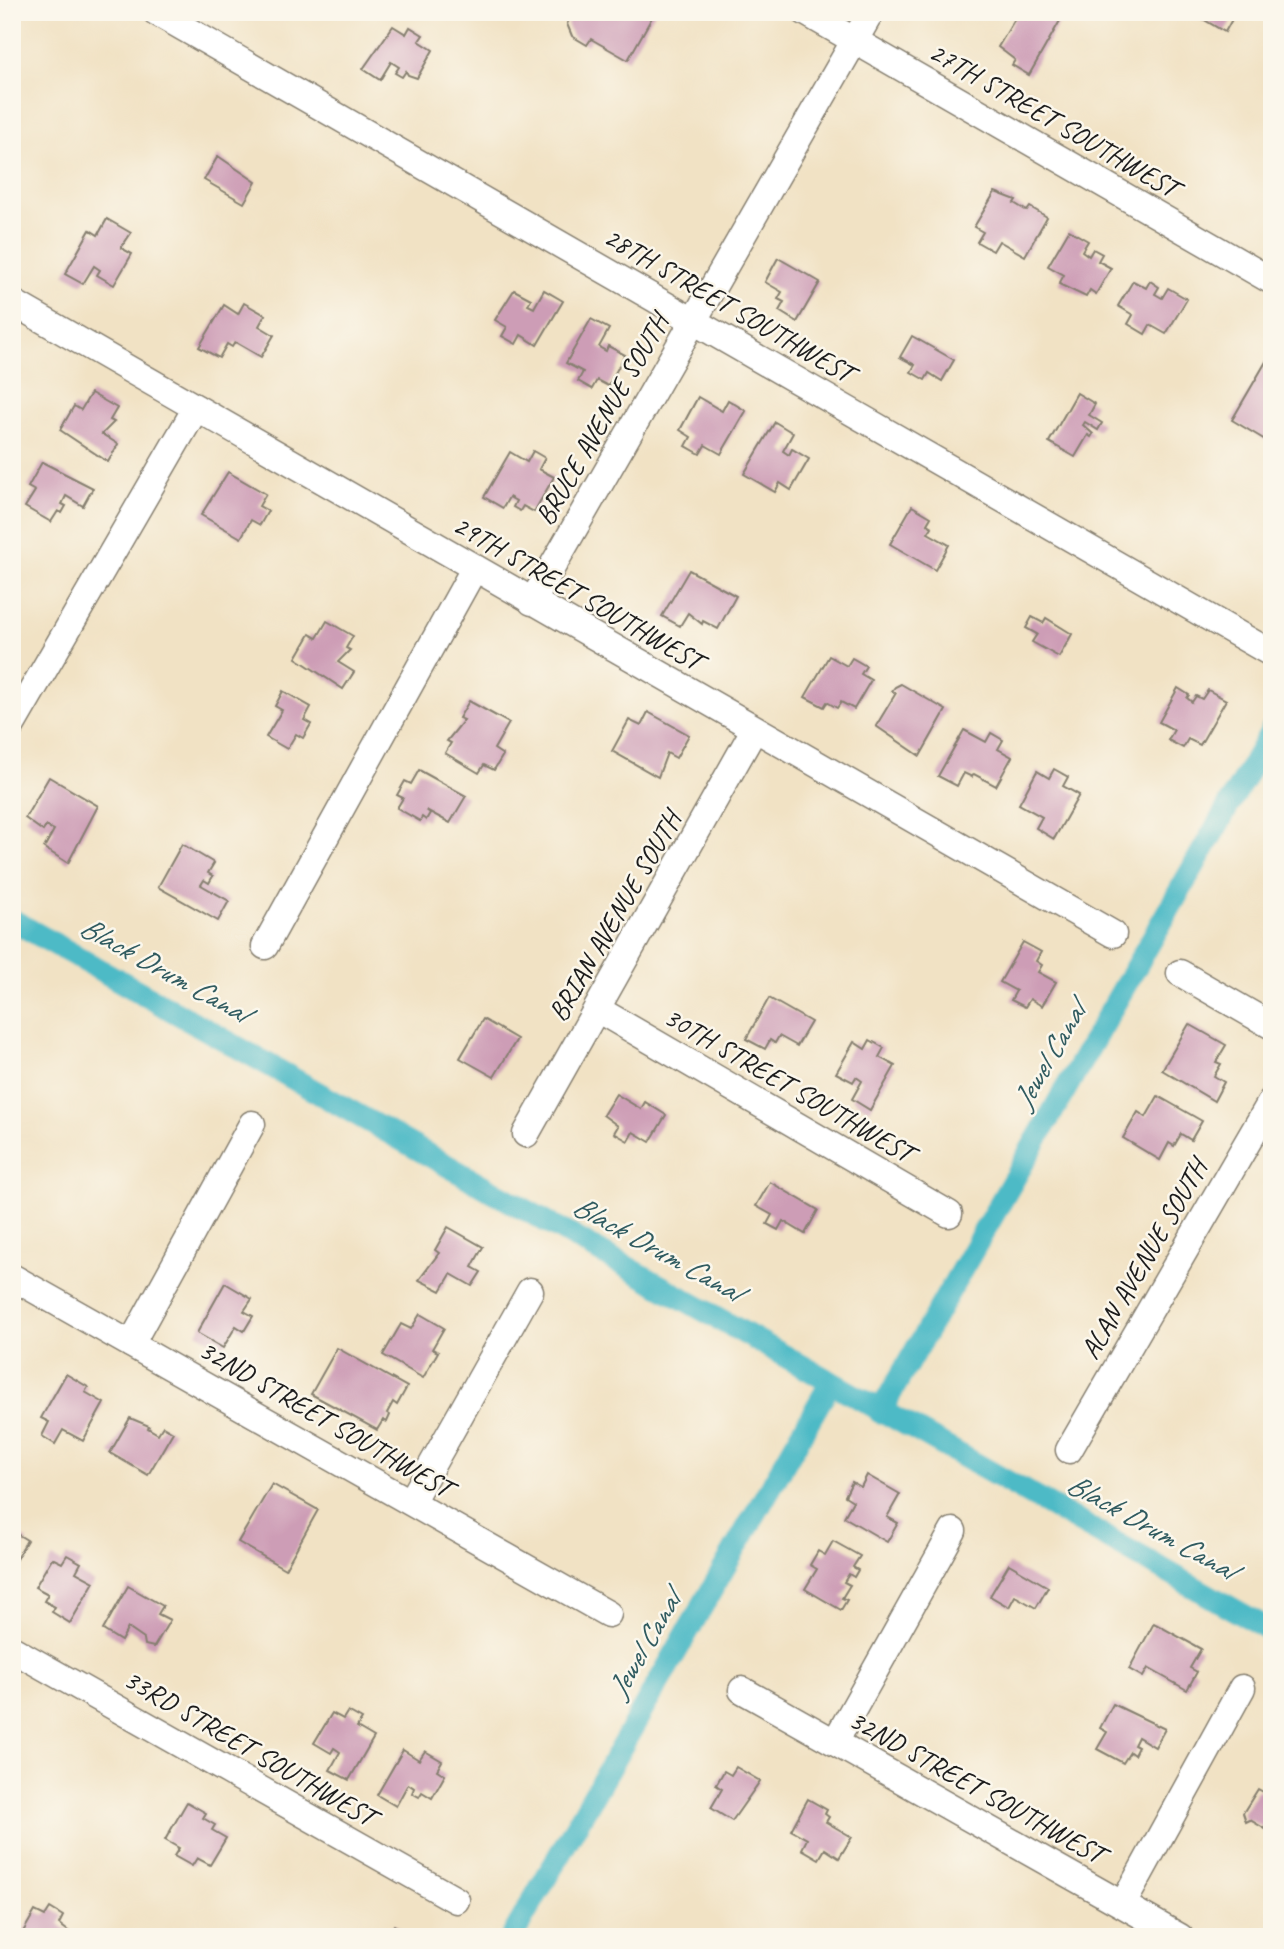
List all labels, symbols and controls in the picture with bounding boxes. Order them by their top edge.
street label: 27TH STREET SOUTHWEST [923,34,1191,209]
street label: 28TH STREET SOUTHWEST [598,219,866,394]
street label: BRUCE AVENUE SOUTH [527,304,678,531]
street label: 29TH STREET SOUTHWEST [447,507,715,682]
street label: BRIAN AVENUE SOUTH [540,801,691,1027]
water label: Black Drum Canal [73,907,263,1036]
water label: Jewel Canal [1002,988,1099,1118]
street label: 30TH STREET SOUTHWEST [658,999,926,1174]
street label: ALAN AVENUE SOUTH [1072,1150,1217,1365]
water label: Black Drum Canal [566,1186,756,1315]
street label: 32ND STREET SOUTHWEST [193,1332,465,1509]
water label: Black Drum Canal [1060,1464,1250,1593]
water label: Jewel Canal [597,1577,694,1707]
street label: 33RD STREET SOUTHWEST [118,1661,388,1837]
street label: 32ND STREET SOUTHWEST [843,1702,1117,1875]

